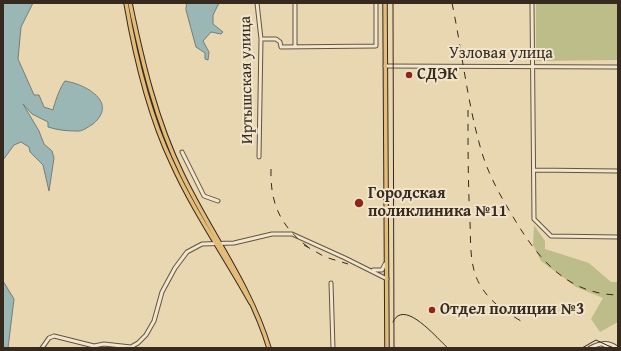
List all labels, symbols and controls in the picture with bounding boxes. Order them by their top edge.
street label: Иртышская улица [236,16,258,144]
street label: Узловая улица [449,44,553,64]
place label: СДЭК [417,65,458,85]
marker: СДЭК [404,70,414,80]
place label: Городская поликлиника №11 [368,184,507,222]
marker: Городская поликлиника №11 [353,197,365,209]
place label: Отдел полиции №3 [440,300,584,320]
marker: Отдел полиции №3 [427,305,437,315]

